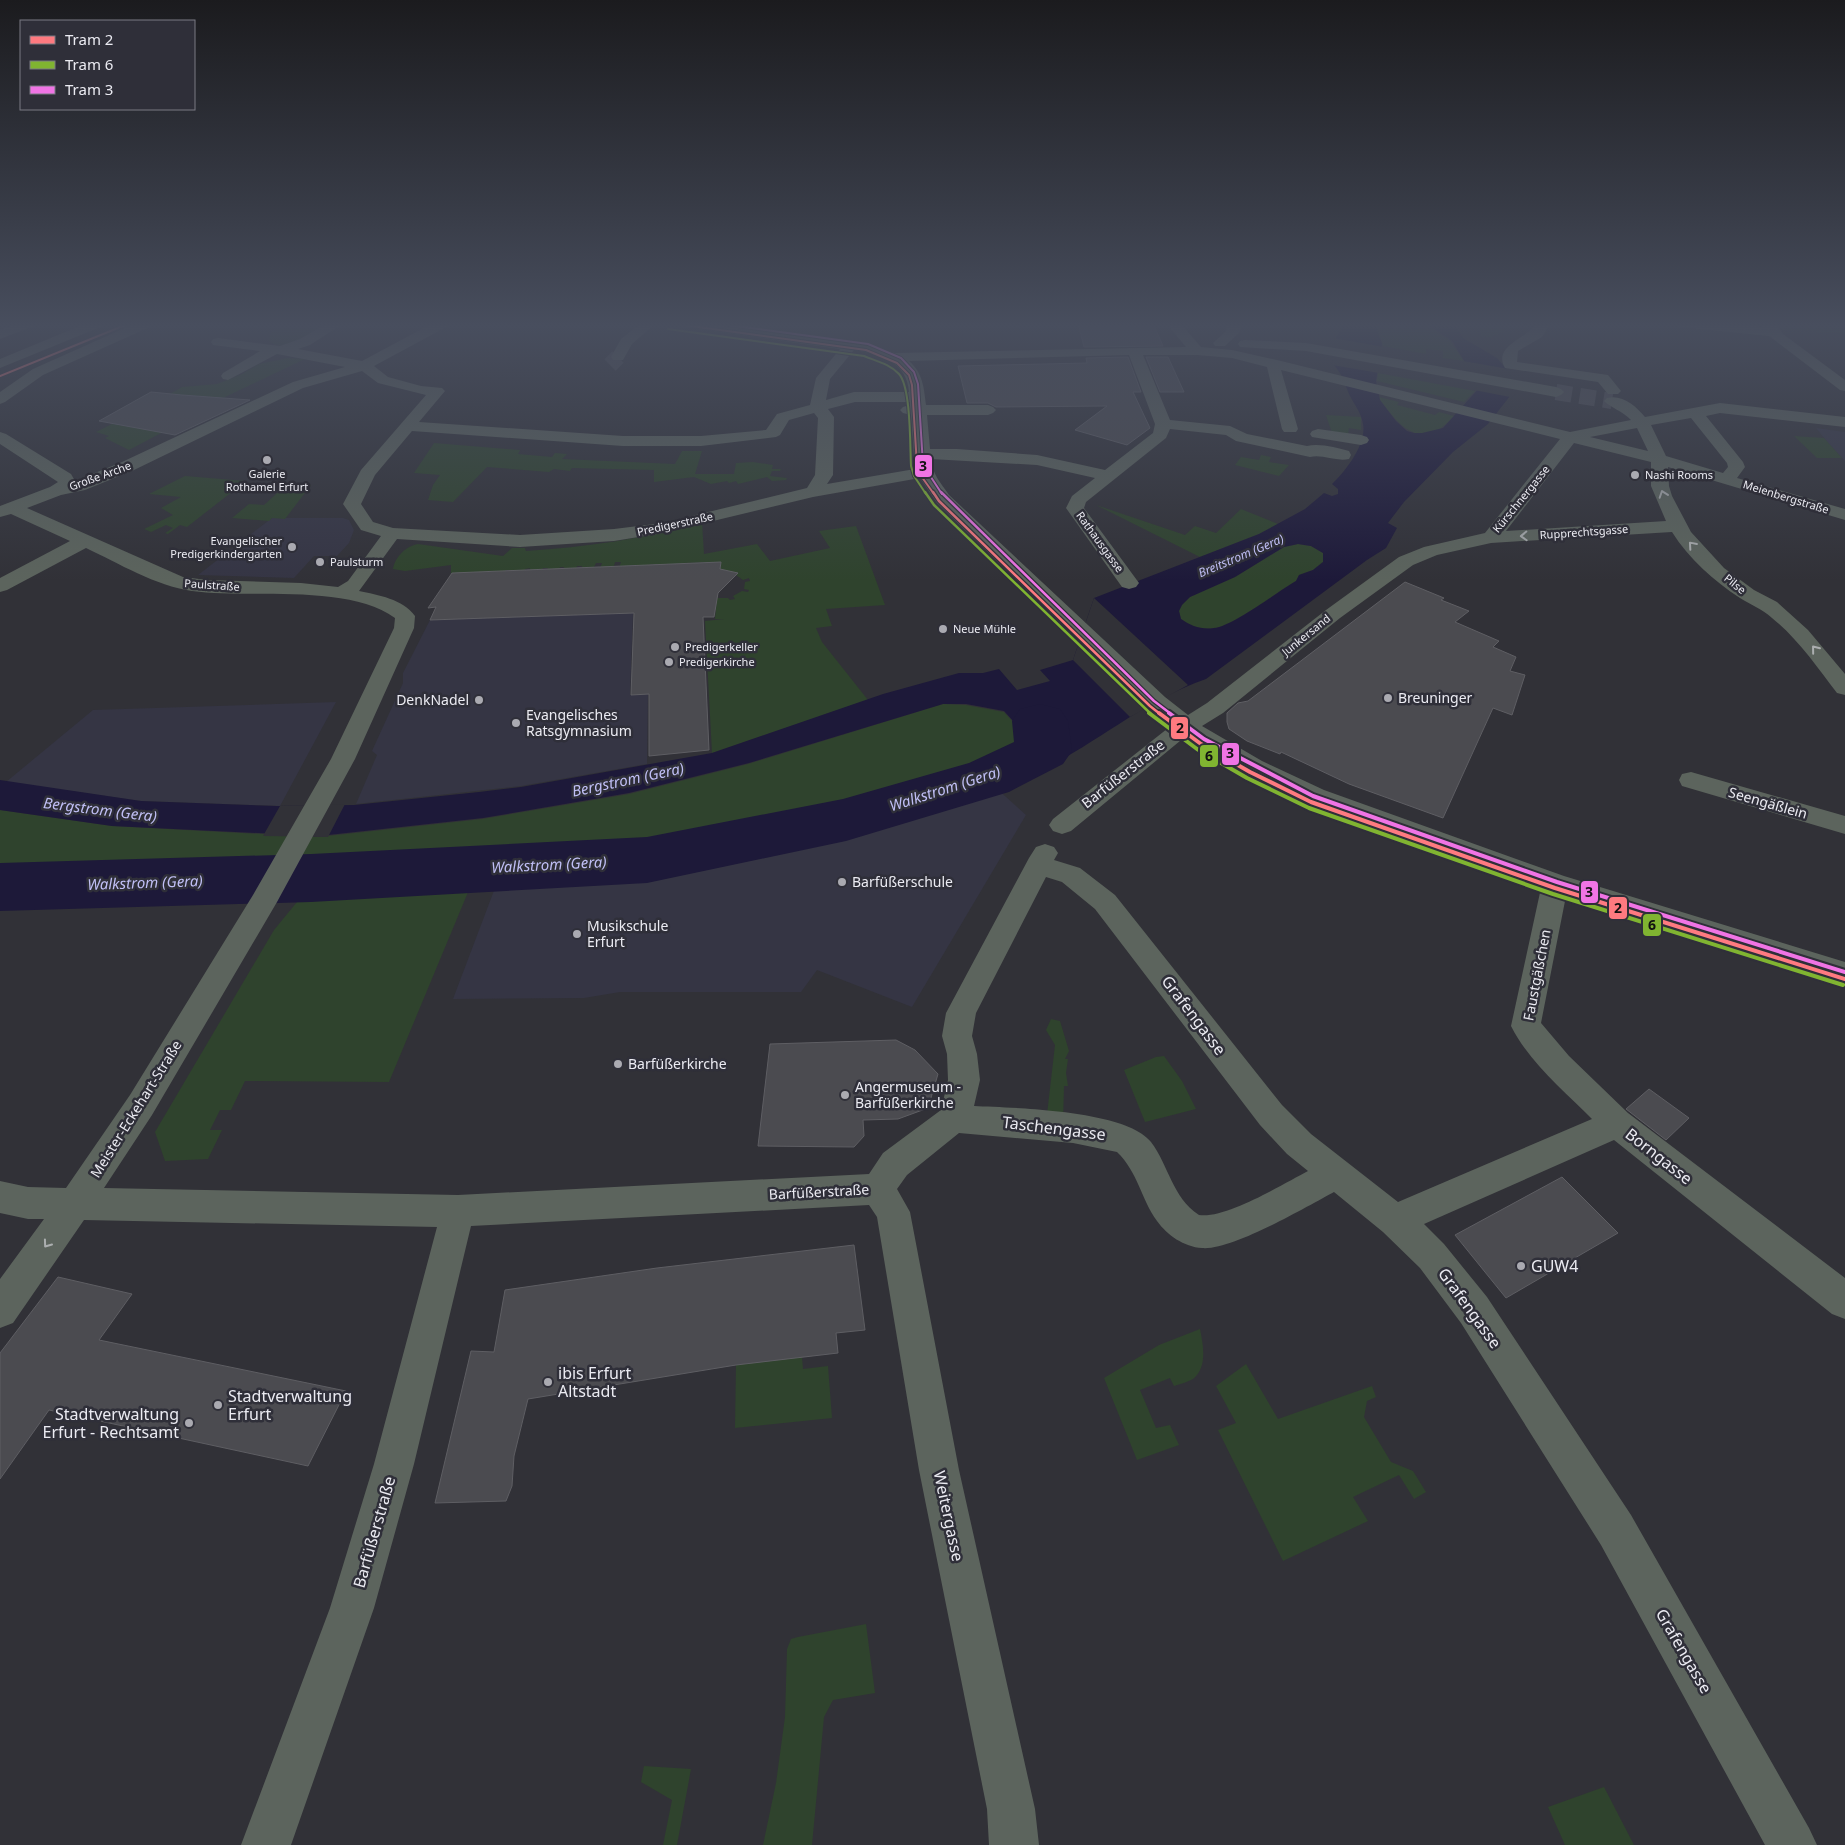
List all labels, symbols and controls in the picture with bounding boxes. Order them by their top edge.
legend [20,20,195,110]
text: Tram 2 [65,29,113,49]
text: Tram 6 [65,54,113,74]
text: Tram 3 [65,79,113,99]
marker: Galerie Rothamel Erfurt [261,454,273,466]
line badge: 3 [914,454,933,478]
text: 3 [919,456,927,475]
street label: Große Arche [67,457,133,494]
street label: Kürschnergasse [1489,462,1552,536]
place label: Galerie Rothamel Erfurt [226,466,308,494]
place label: Nashi Rooms [1645,467,1713,482]
marker: Nashi Rooms [1629,469,1641,481]
street label: Meienbergstraße [1741,476,1831,517]
one-way arrow [1659,490,1669,498]
street label: Predigerstraße [636,508,714,539]
street label: Rathausgasse [1073,508,1128,575]
street label: Rupprechtsgasse [1539,521,1629,542]
water label: Breitstrom (Gera) [1195,530,1286,581]
one-way arrow [1519,531,1527,541]
place label: Evangelischer Predigerkindergarten [170,533,282,561]
marker: Evangelischer Predigerkindergarten [286,541,298,553]
one-way arrow [1689,541,1698,550]
place label: Paulsturm [330,554,383,569]
marker: Paulsturm [314,556,326,568]
street label: Pilse [1721,570,1749,597]
street label: Paulstraße [184,575,240,594]
street label: Junkersand [1278,610,1333,659]
place label: Neue Mühle [953,621,1016,636]
marker: Neue Mühle [937,623,949,635]
place label: Predigerkeller [685,639,758,654]
marker: Predigerkeller [669,641,681,653]
one-way arrow [1811,646,1820,655]
place label: Predigerkirche [679,654,755,669]
marker: Predigerkirche [663,656,675,668]
place label: Breuninger [1398,688,1473,707]
place label: DenkNadel [396,690,469,709]
marker: Breuninger [1382,692,1394,704]
marker: DenkNadel [473,694,485,706]
place label: Evangelisches Ratsgymnasium [526,705,632,740]
line badge: 2 [1170,716,1189,740]
marker: Evangelisches Ratsgymnasium [510,717,522,729]
text: 2 [1176,718,1184,737]
street label: Barfüßerstraße [1077,735,1168,812]
line badge: 3 [1221,742,1240,766]
text: 3 [1226,743,1234,762]
line badge: 6 [1199,744,1219,768]
text: 6 [1205,746,1213,765]
water label: Bergstrom (Gera) [570,757,686,801]
water label: Walkstrom (Gera) [887,761,1003,815]
street label: Seengäßlein [1726,782,1810,823]
water label: Bergstrom (Gera) [42,792,158,826]
water label: Walkstrom (Gera) [491,851,607,877]
water label: Walkstrom (Gera) [87,870,203,894]
place label: Barfüßerschule [852,872,953,891]
marker: Barfüßerschule [836,876,848,888]
line badge: 3 [1580,880,1599,904]
text: 3 [1585,882,1593,901]
line badge: 2 [1608,896,1628,920]
text: 2 [1614,898,1622,917]
line badge: 6 [1642,913,1662,937]
text: 6 [1648,915,1656,934]
place label: Musikschule Erfurt [587,916,668,951]
marker: Musikschule Erfurt [571,928,583,940]
street label: Faustgäßchen [1518,928,1555,1022]
street label: Grafengasse [1157,971,1231,1059]
street label: Meister-Eckehart-Straße [85,1036,186,1181]
place label: Barfüßerkirche [628,1054,727,1073]
marker: Barfüßerkirche [612,1058,624,1070]
place label: Angermuseum - Barfüßerkirche [855,1077,961,1112]
marker: Angermuseum - Barfüßerkirche [839,1089,851,1101]
street label: Taschengasse [1001,1111,1107,1145]
street label: Borngasse [1621,1123,1697,1189]
street label: Barfüßerstraße [768,1179,870,1204]
one-way arrow [44,1238,53,1248]
place label: GUW4 [1531,1255,1578,1277]
marker: GUW4 [1515,1260,1527,1272]
street label: Grafengasse [1433,1263,1507,1353]
place label: ibis Erfurt Altstadt [558,1362,631,1402]
marker: ibis Erfurt Altstadt [542,1376,554,1388]
place label: Stadtverwaltung Erfurt [228,1385,352,1425]
marker: Stadtverwaltung Erfurt [212,1399,224,1411]
place label: Stadtverwaltung Erfurt - Rechtsamt [43,1403,179,1443]
marker: Stadtverwaltung Erfurt - Rechtsamt [183,1417,195,1429]
street label: Weitergasse [929,1469,969,1563]
street label: Barfüßerstraße [348,1474,400,1590]
street label: Grafengasse [1651,1605,1717,1697]

